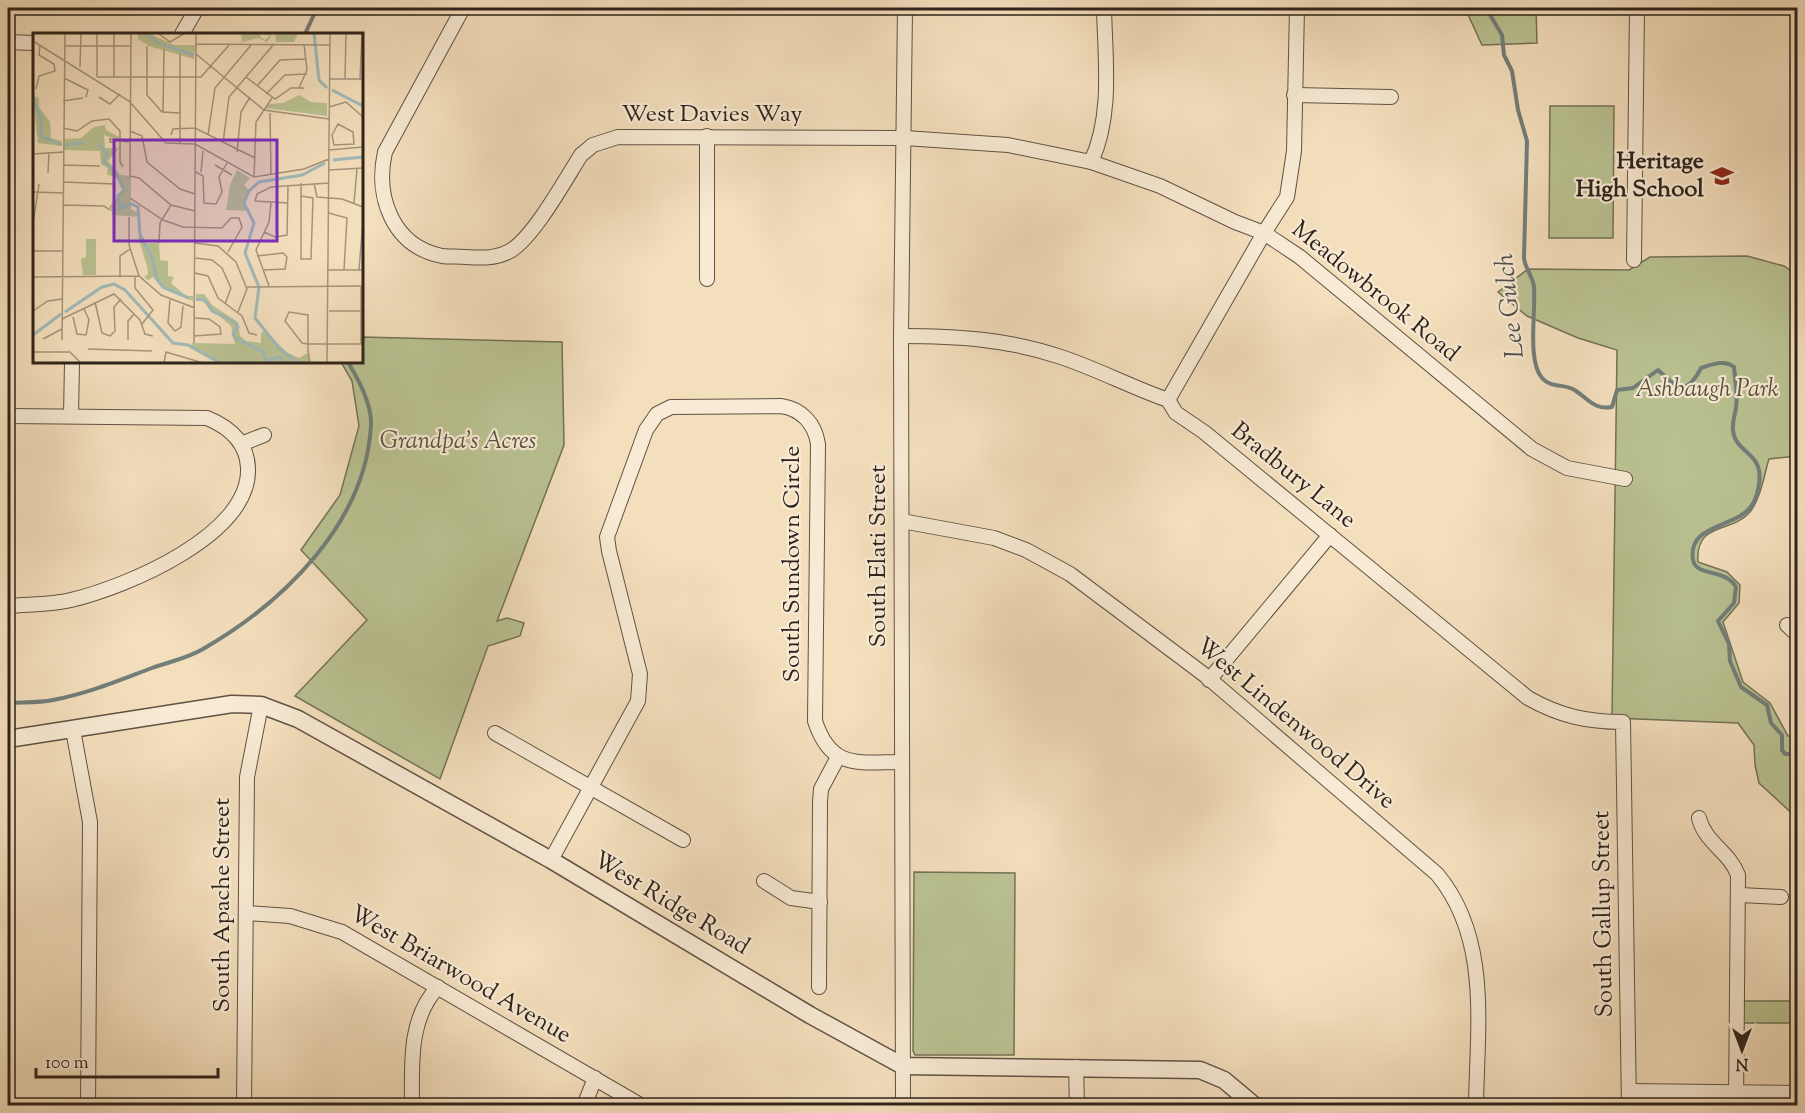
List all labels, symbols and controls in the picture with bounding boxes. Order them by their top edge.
inset map [33,33,363,363]
street label: West Davies Way [622,98,802,132]
place label: Heritage High School [1576,145,1704,207]
school or university icon: Heritage High School [1709,163,1735,189]
street label: Meadowbrook Road [1284,214,1467,371]
water label: Lee Gulch [1487,251,1535,360]
park label: Ashbaugh Park [1635,373,1779,407]
street label: Bradbury Lane [1223,415,1363,537]
park label: Grandpa's Acres [380,425,536,459]
street label: South Sundown Circle [776,446,810,682]
street label: South Elati Street [862,465,896,647]
street label: West Lindenwood Drive [1188,630,1402,818]
street label: South Apache Street [206,798,240,1012]
street label: South Gallup Street [1585,810,1623,1018]
street label: West Ridge Road [586,844,756,964]
street label: West Briarwood Avenue [343,897,577,1053]
north arrow [1712,1020,1772,1080]
scale bar [36,1041,218,1079]
text: 100 m [45,1051,89,1077]
text: N [1735,1051,1748,1074]

